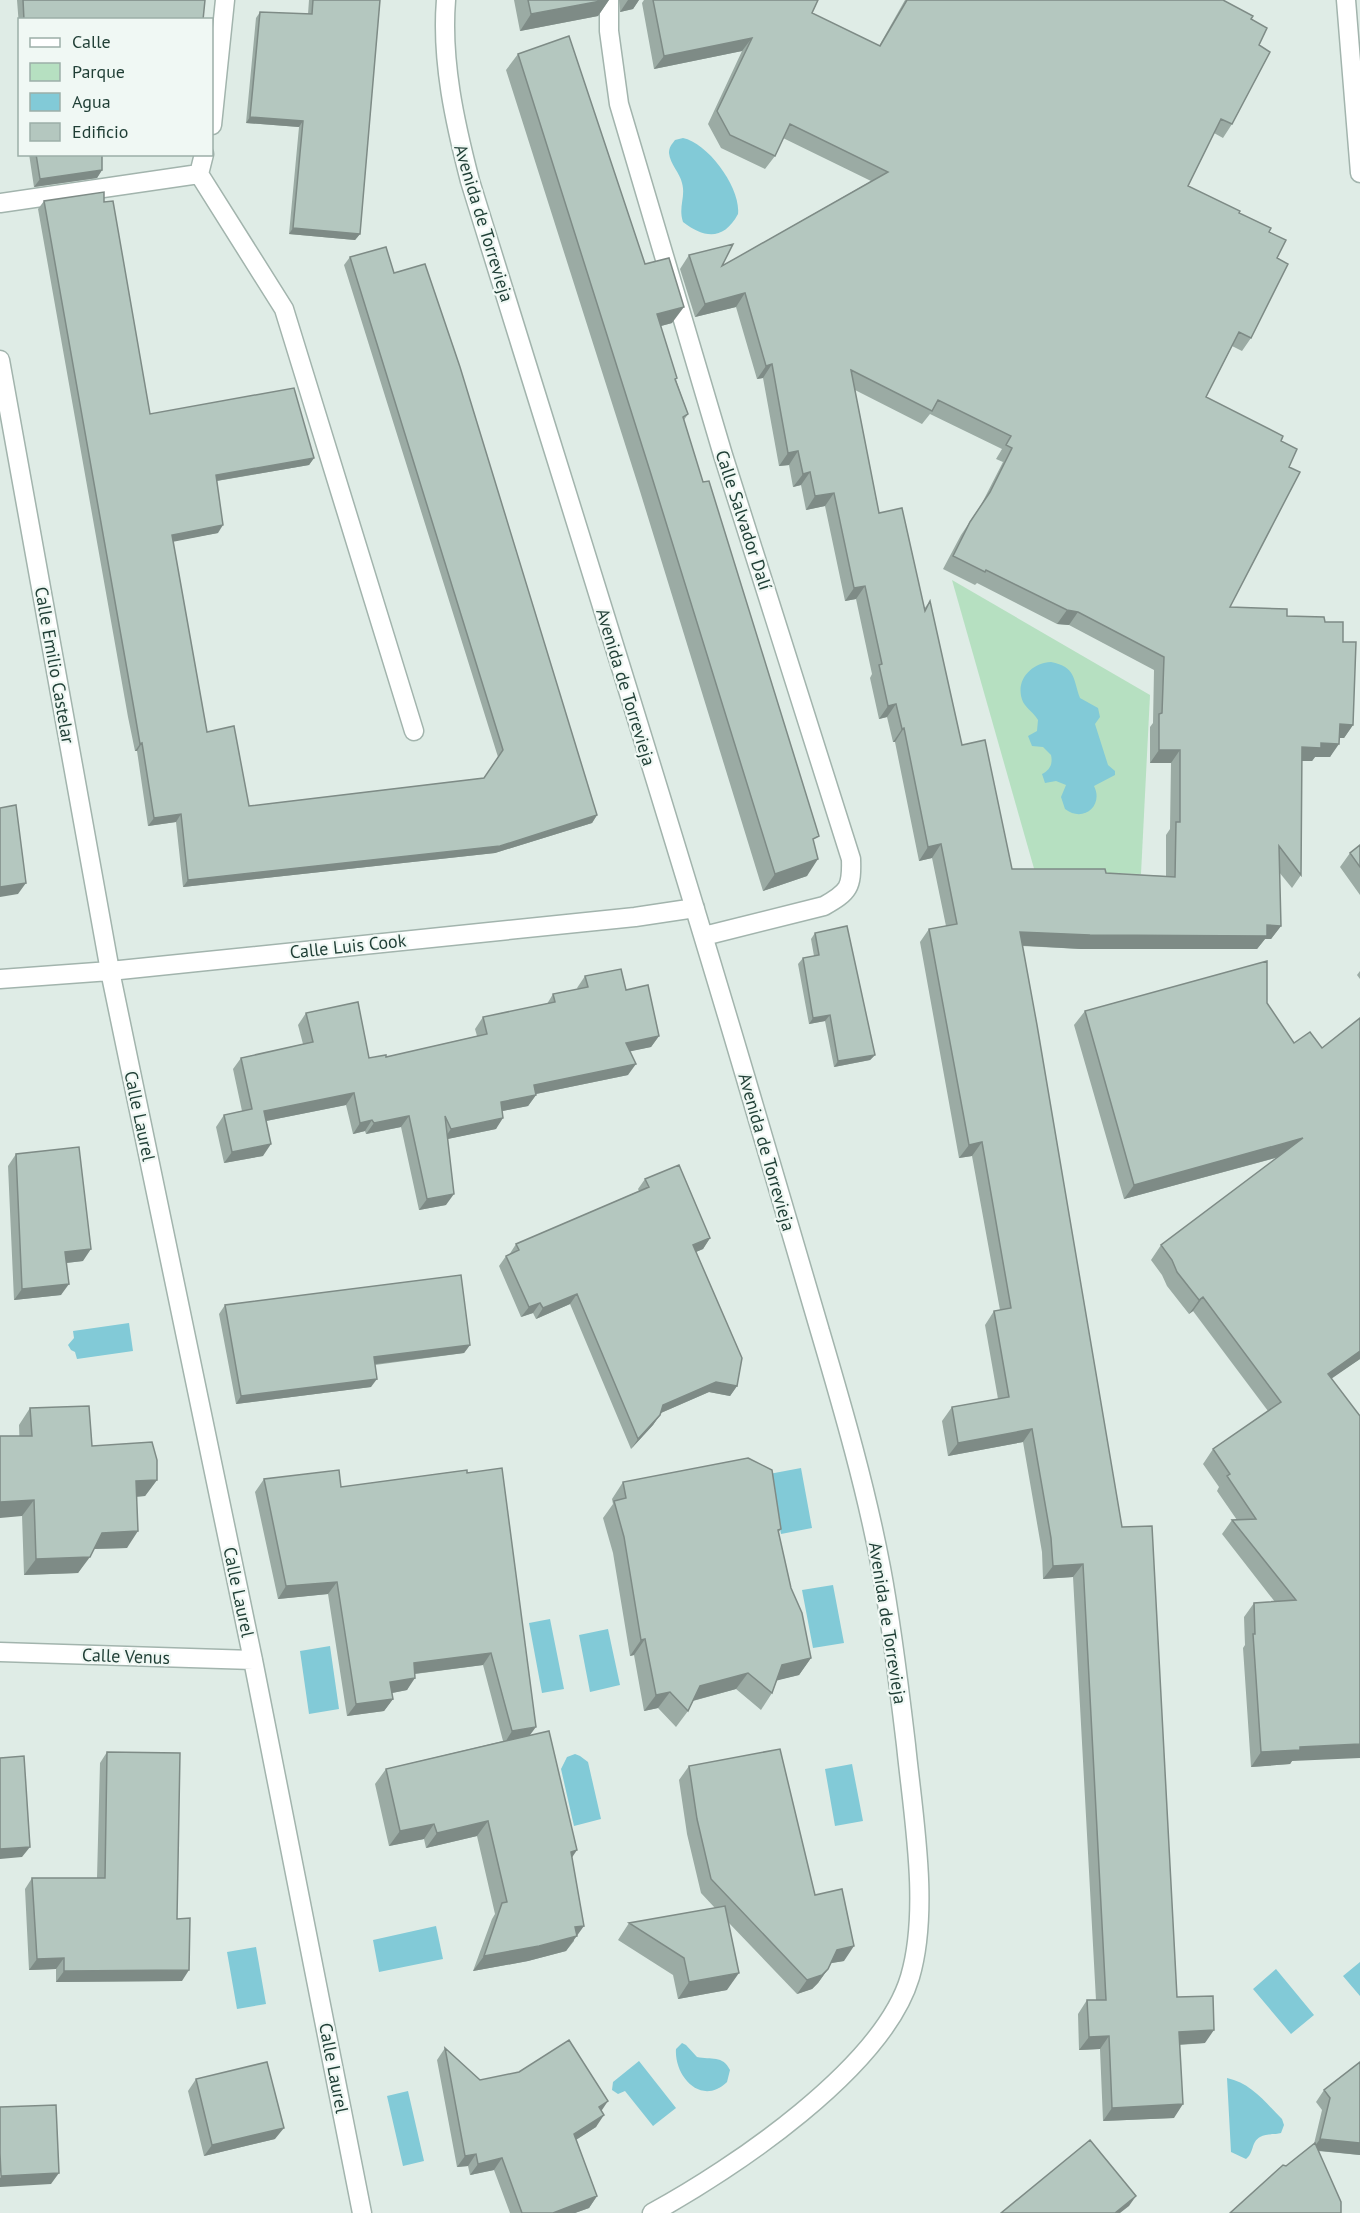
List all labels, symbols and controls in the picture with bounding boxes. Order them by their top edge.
legend [18,18,213,156]
text: Calle [72,30,111,53]
text: Parque [72,60,125,83]
text: Agua [72,90,111,113]
text: Edificio [72,120,128,143]
street label: Avenida de Torrevieja [449,142,519,304]
street label: Calle Salvador Dalí [711,447,778,593]
street label: Calle Emilio Castelar [30,585,80,745]
street label: Avenida de Torrevieja [591,606,661,768]
street label: Calle Luis Cook [289,928,408,964]
street label: Calle Laurel [119,1069,161,1164]
street label: Avenida de Torrevieja [733,1070,801,1234]
street label: Avenida de Torrevieja [864,1541,912,1705]
street label: Calle Laurel [218,1545,260,1640]
street label: Calle Venus [81,1643,171,1669]
street label: Calle Laurel [314,2021,354,2116]

